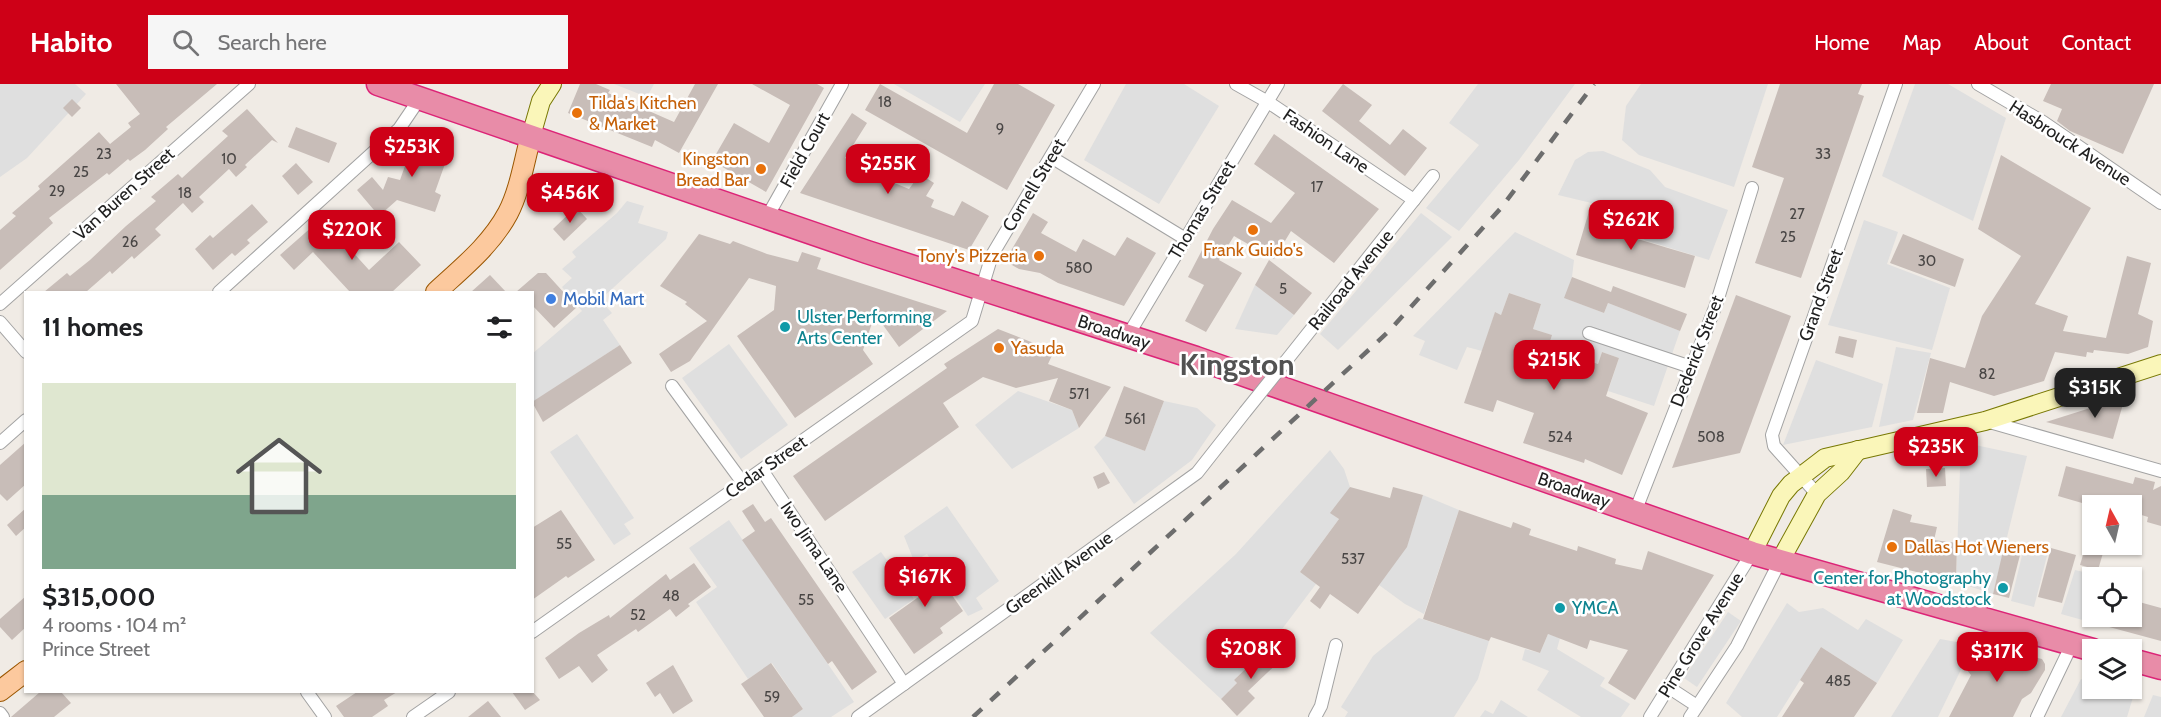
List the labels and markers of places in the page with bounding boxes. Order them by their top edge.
place label: Tilda's Kitchen & Market [589,92,697,135]
marker: Tilda's Kitchen & Market [570,106,584,120]
pin: $253K [370,127,454,178]
pin: $255K [846,144,930,195]
place label: Kingston Bread Bar [676,148,749,191]
marker: Kingston Bread Bar [754,162,768,176]
pin: $456K [528,173,612,224]
pin: $262K [1589,200,1673,251]
pin: $220K [310,210,394,261]
marker: Frank Guido's [1246,223,1260,237]
place label: Frank Guido's [1203,239,1303,261]
place label: Tony's Pizzeria [918,245,1027,267]
marker: Tony's Pizzeria [1032,249,1046,263]
place label: Mobil Mart [563,288,644,310]
marker: Mobil Mart [544,292,558,306]
place label: Ulster Performing Arts Center [797,306,932,349]
marker: Ulster Performing Arts Center [778,320,792,334]
place label: Yasuda [1010,337,1065,359]
pin: $215K [1512,340,1596,391]
marker: Yasuda [992,341,1006,355]
pin: $315K [2053,368,2137,419]
pin: $235K [1894,427,1978,478]
place label: Dallas Hot Wieners [1904,536,2049,558]
marker: Dallas Hot Wieners [1885,540,1899,554]
pin: $167K [883,557,967,608]
place label: Center for Photography at Woodstock [1813,567,1992,610]
marker: Center for Photography at Woodstock [1996,581,2010,595]
place label: YMCA [1571,597,1618,619]
marker: YMCA [1553,601,1567,615]
pin: $208K [1209,629,1293,680]
pin: $317K [1955,632,2039,683]

